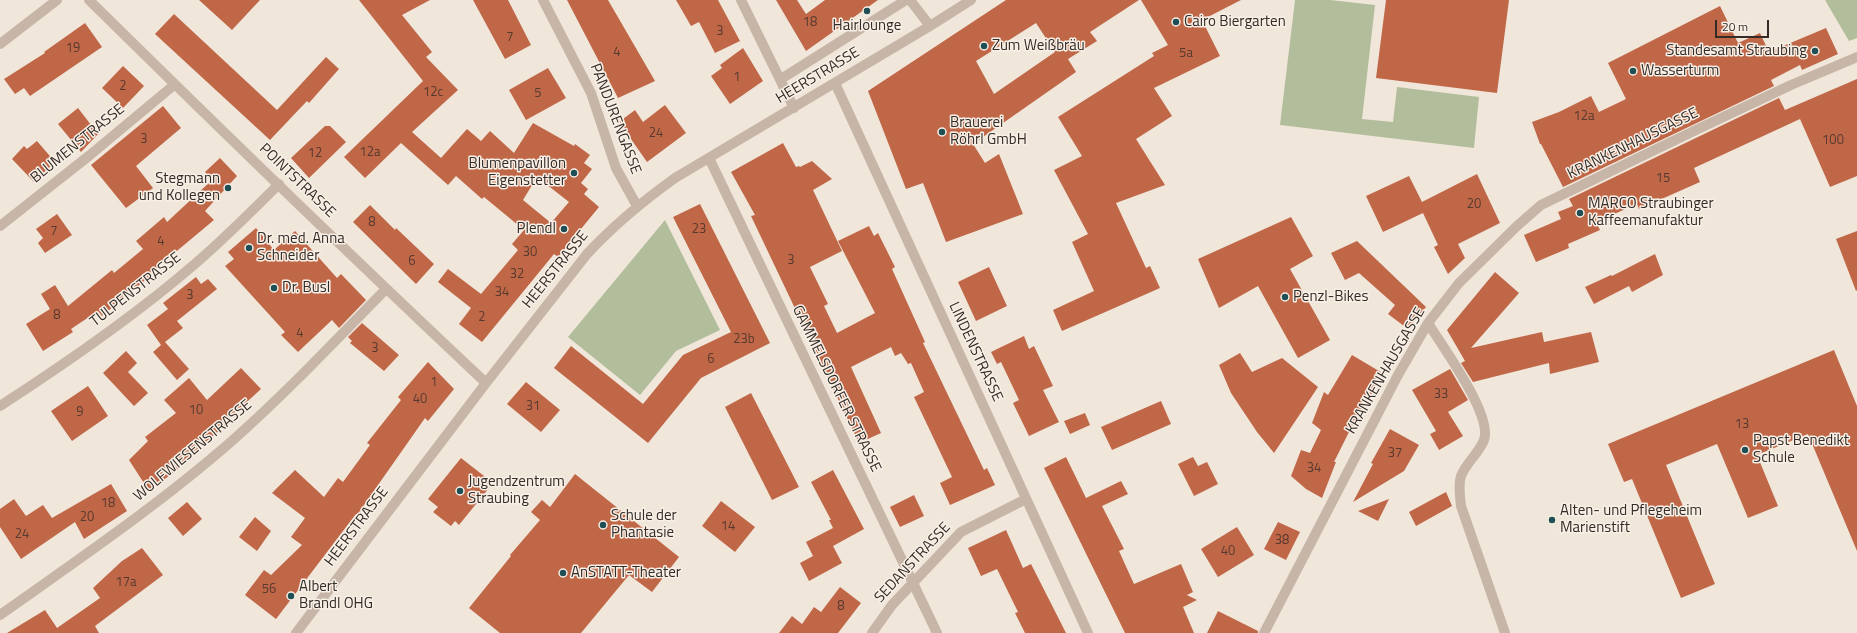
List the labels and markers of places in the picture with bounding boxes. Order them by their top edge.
marker: Hairlounge [862,6,872,16]
place label: Cairo Biergarten [1184,13,1286,31]
place label: Hairlounge [833,17,901,35]
marker: Cairo Biergarten [1171,17,1181,27]
place label: Zum Weißbräu [992,37,1085,55]
marker: Zum Weißbräu [979,41,989,51]
place label: Standesamt Straubing [1666,42,1807,60]
marker: Standesamt Straubing [1810,46,1820,56]
place label: Wasserturm [1641,62,1719,80]
marker: Wasserturm [1628,66,1638,76]
place label: Brauerei Röhrl GmbH [950,114,1027,149]
marker: Brauerei Röhrl GmbH [937,127,947,137]
place label: Blumenpavillon Eigenstetter [468,155,566,190]
marker: Blumenpavillon Eigenstetter [569,168,579,178]
place label: Stegmann und Kollegen [139,170,220,205]
marker: Stegmann und Kollegen [223,183,233,193]
place label: MARCO Straubinger Kaffeemanufaktur [1588,195,1714,230]
marker: MARCO Straubinger Kaffeemanufaktur [1575,208,1585,218]
place label: Plendl [517,220,556,238]
marker: Plendl [559,224,569,234]
place label: Dr. med. Anna Schneider [257,230,345,265]
marker: Dr. med. Anna Schneider [244,243,254,253]
place label: Dr. Busl [282,279,330,297]
marker: Dr. Busl [269,283,279,293]
place label: Penzl-Bikes [1293,288,1368,306]
marker: Penzl-Bikes [1280,292,1290,302]
place label: Papst Benedikt Schule [1753,432,1849,467]
marker: Papst Benedikt Schule [1740,445,1750,455]
place label: Jugendzentrum Straubing [468,473,565,508]
marker: Jugendzentrum Straubing [455,486,465,496]
place label: Alten- und Pflegeheim Marienstift [1560,502,1702,537]
place label: Schule der Phantasie [611,507,677,542]
marker: Alten- und Pflegeheim Marienstift [1547,515,1557,525]
marker: Schule der Phantasie [598,520,608,530]
place label: AnSTATT-Theater [571,564,681,582]
marker: AnSTATT-Theater [558,568,568,578]
place label: Albert Brandl OHG [299,578,373,613]
marker: Albert Brandl OHG [286,591,296,601]

